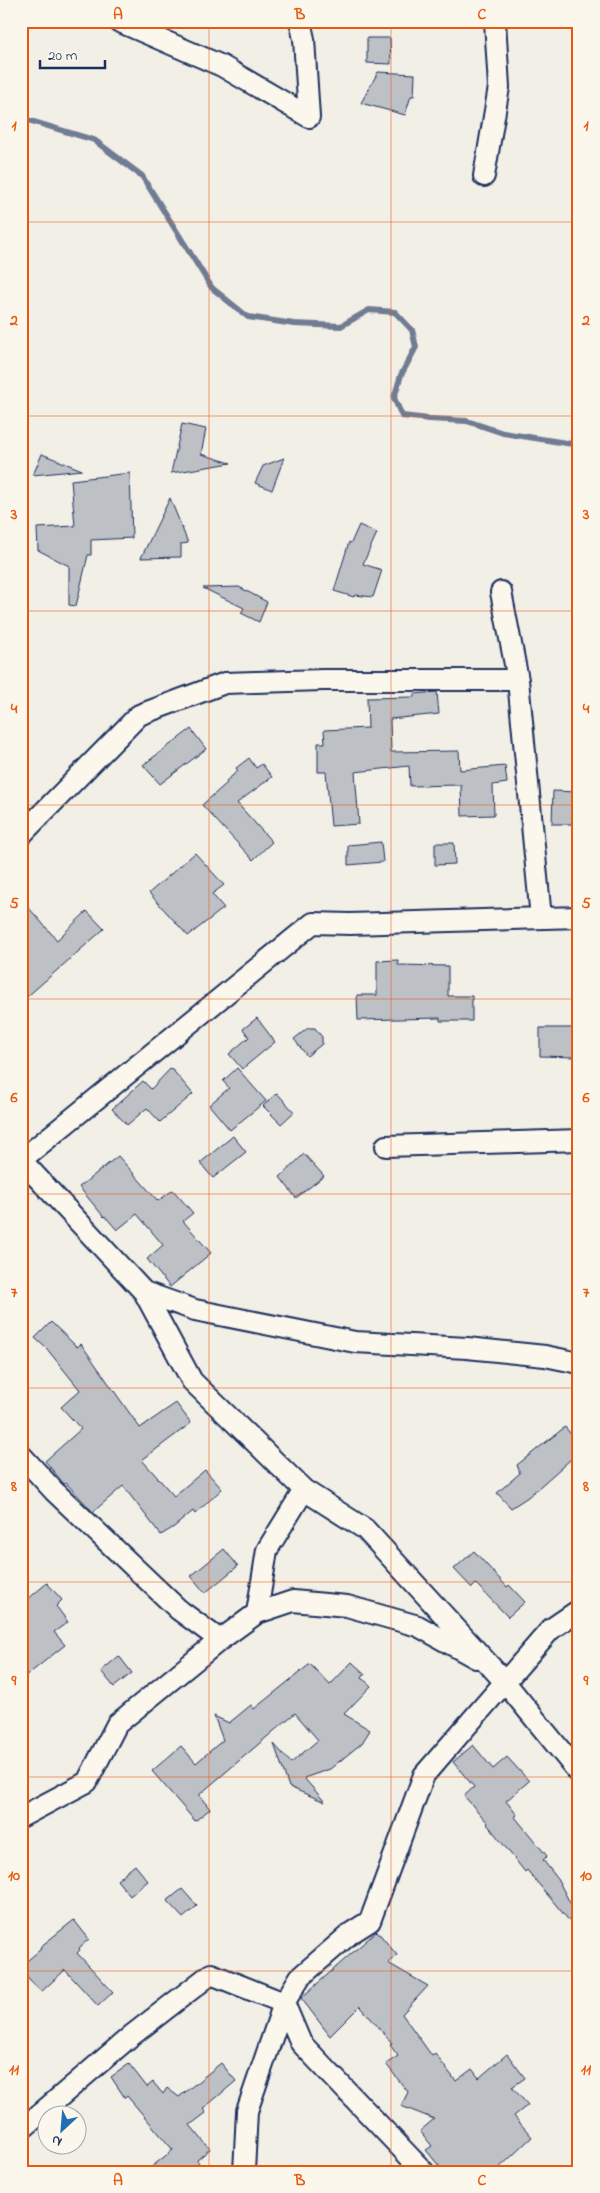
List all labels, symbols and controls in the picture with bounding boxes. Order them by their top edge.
text: A [113,3,123,27]
text: B [294,3,306,27]
text: C [478,3,487,27]
scale bar [40,38,105,70]
text: 20 m [48,45,78,67]
text: 1 [11,114,17,138]
text: 1 [583,114,589,138]
text: 2 [9,309,18,333]
text: 2 [581,309,590,333]
text: 3 [10,503,18,527]
text: 3 [582,503,590,527]
text: 4 [10,697,18,721]
text: 4 [582,697,590,721]
text: 5 [9,892,19,916]
text: 5 [581,892,591,916]
text: 6 [9,1086,18,1110]
text: 6 [581,1086,590,1110]
text: 7 [11,1281,18,1305]
text: 7 [583,1281,590,1305]
text: 8 [10,1475,17,1499]
text: 8 [582,1475,589,1499]
text: 9 [11,1669,17,1693]
text: 9 [583,1669,589,1693]
text: 10 [8,1864,20,1888]
text: 10 [580,1864,592,1888]
text: 11 [9,2058,20,2082]
text: 11 [581,2058,592,2082]
north arrow [38,2106,88,2156]
text: N [48,2129,66,2152]
text: A [113,2169,123,2193]
text: B [294,2169,306,2193]
text: C [478,2169,487,2193]

